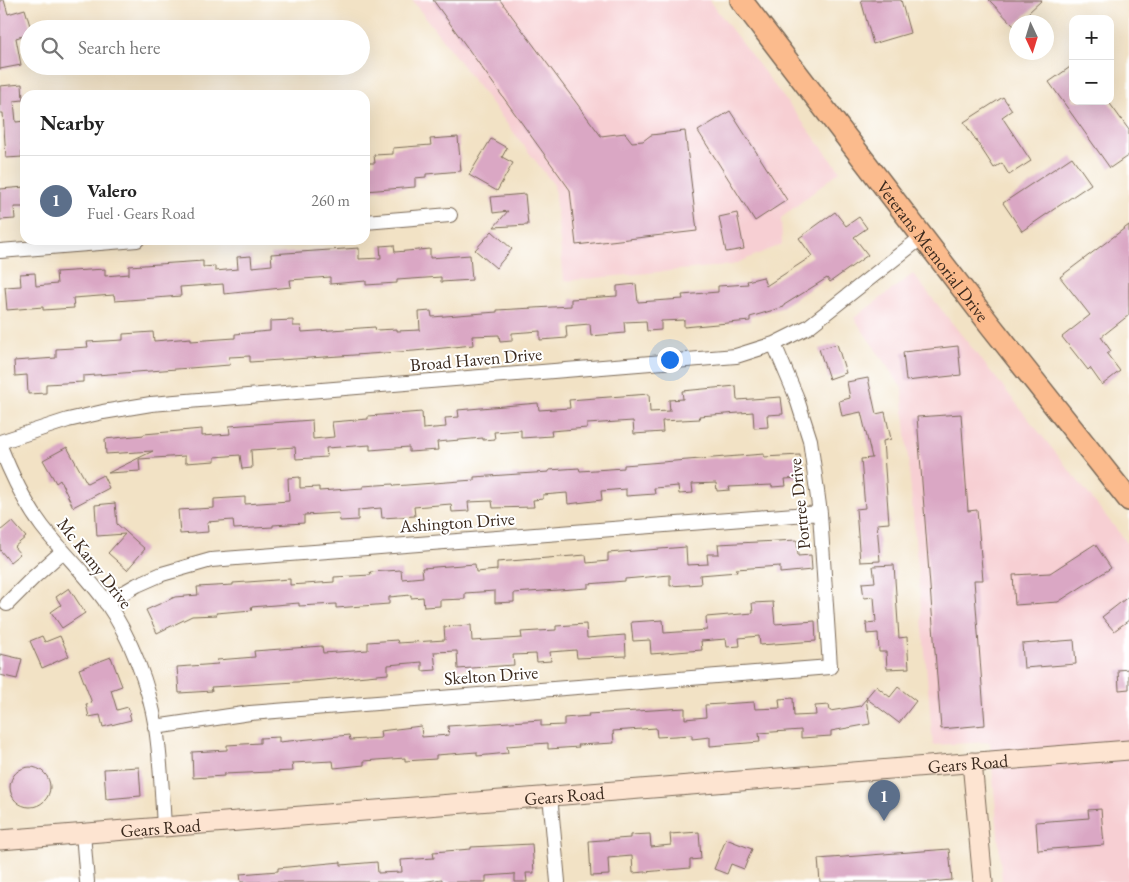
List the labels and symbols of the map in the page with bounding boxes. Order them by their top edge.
north arrow [1009,15,1054,60]
street label: Veterans Memorial Drive [872,175,995,326]
street label: Broad Haven Drive [409,342,543,376]
your location [657,347,683,373]
street label: Portree Drive [783,457,815,551]
street label: Ashington Drive [398,507,515,538]
street label: Mc Kamy Drive [52,513,138,613]
street label: Skelton Drive [443,660,539,690]
street label: Gears Road [927,748,1010,778]
street label: Gears Road [523,780,606,810]
pin: 1 [868,780,900,821]
street label: Gears Road [119,812,202,842]

